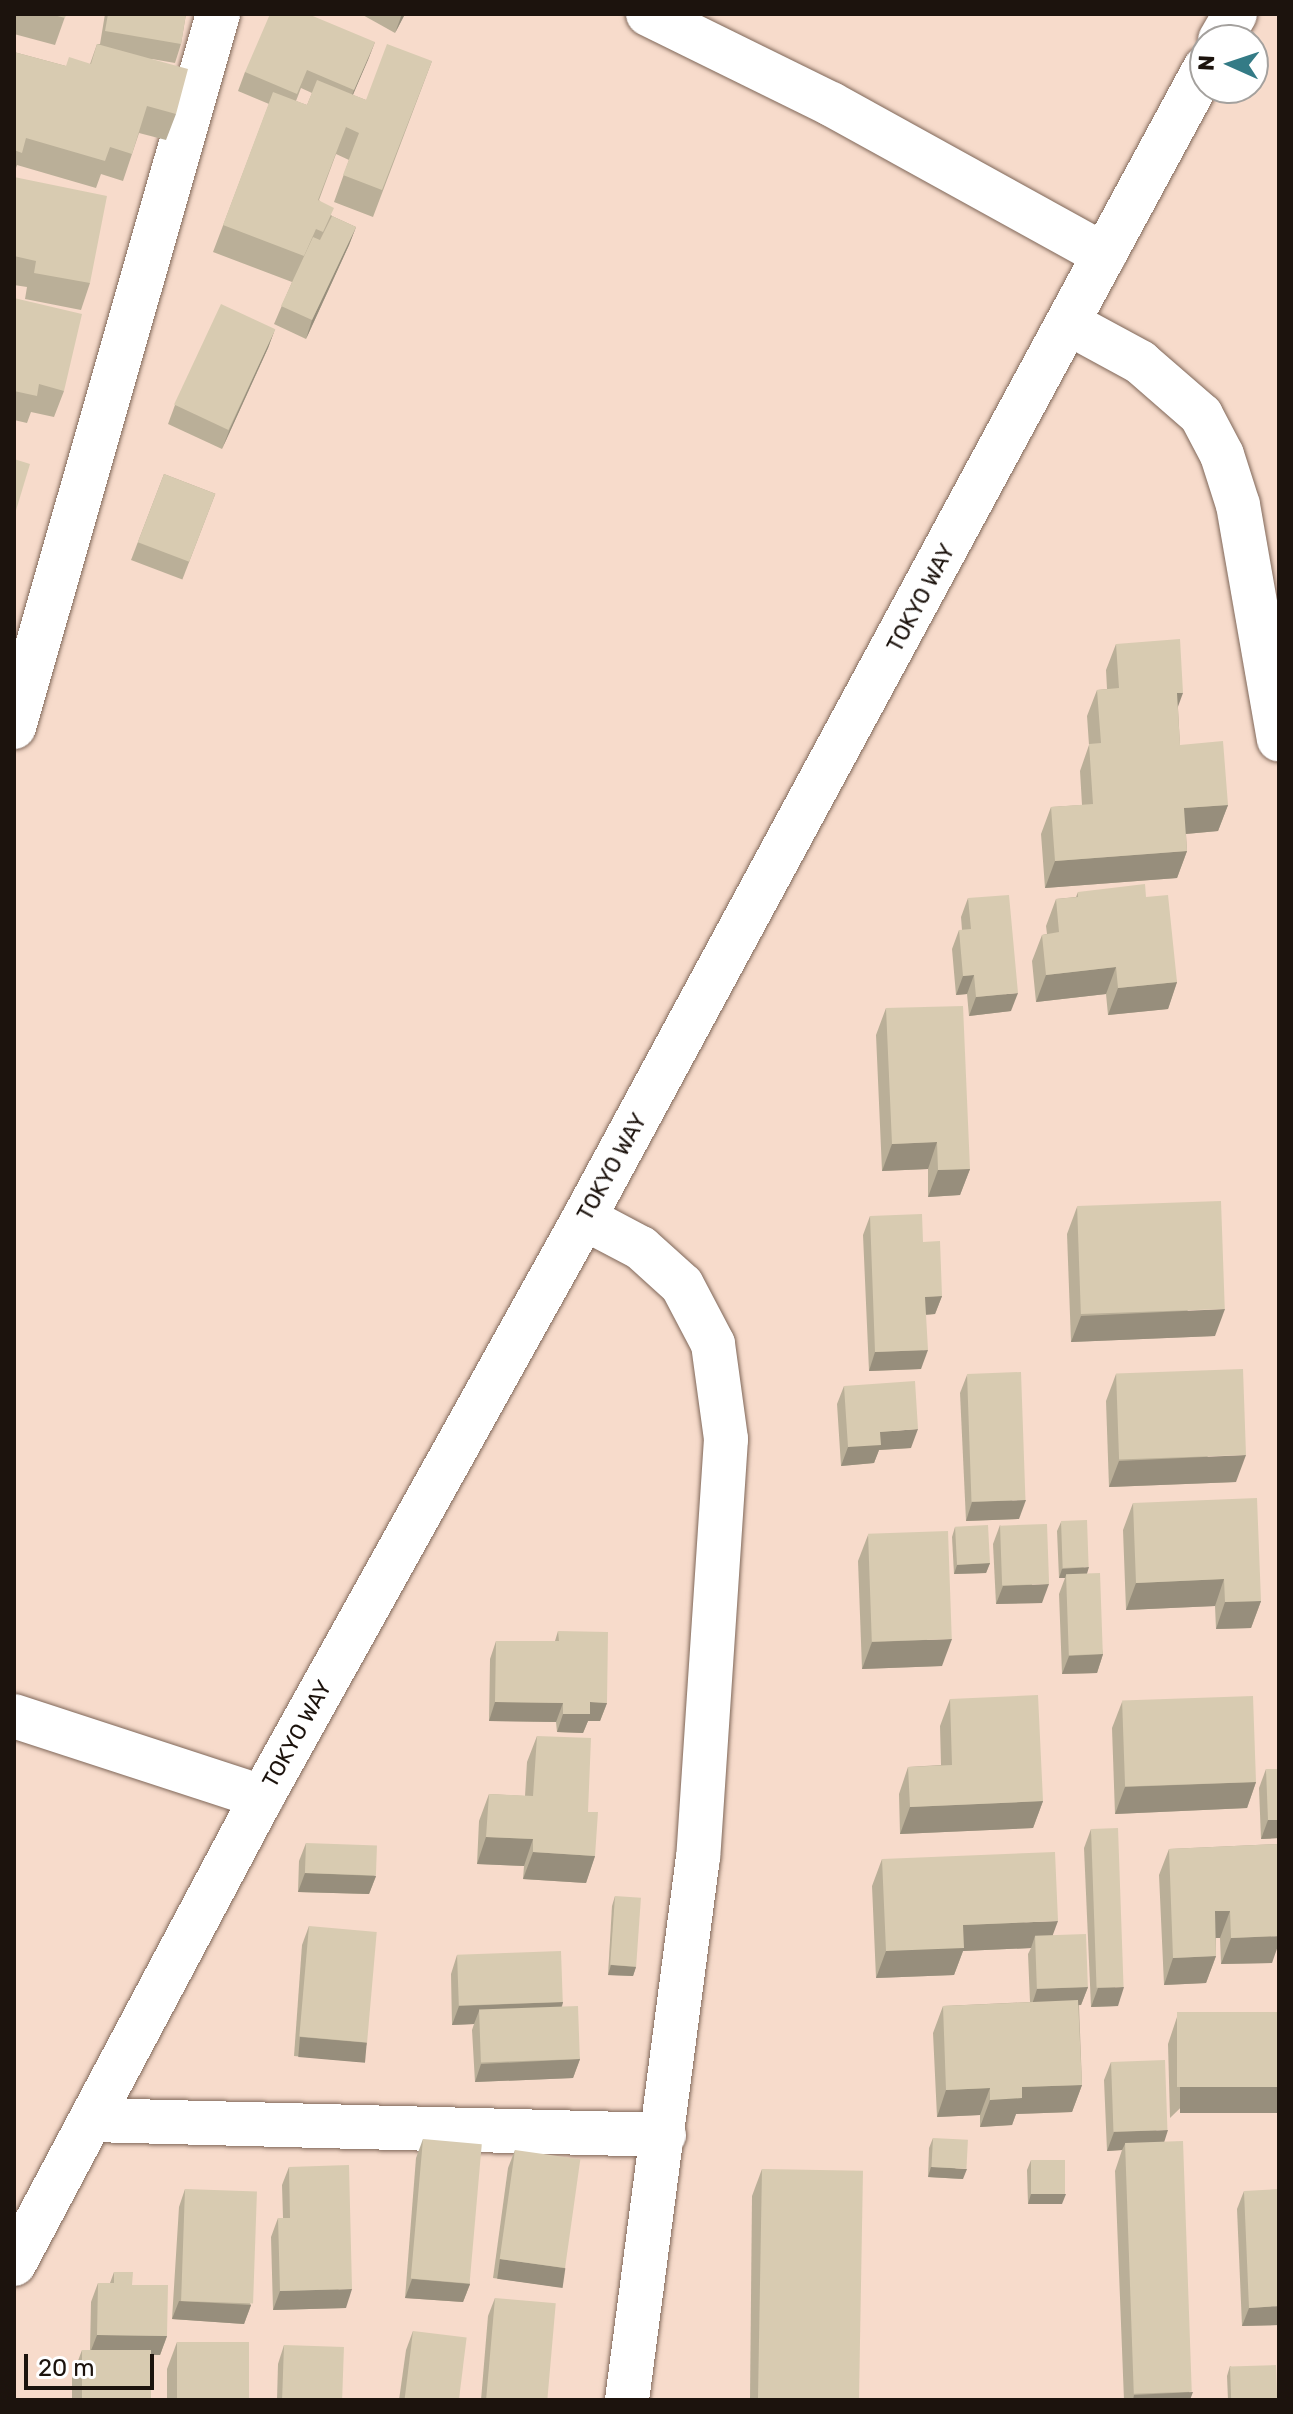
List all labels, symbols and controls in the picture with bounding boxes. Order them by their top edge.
north arrow [1189,24,1269,104]
text: N [1193,54,1220,71]
street label: TOKYO WAY [881,539,961,657]
street label: TOKYO WAY [572,1109,652,1225]
street label: TOKYO WAY [257,1676,337,1792]
scale bar [28,2338,158,2388]
text: 20 m [38,2354,95,2382]

